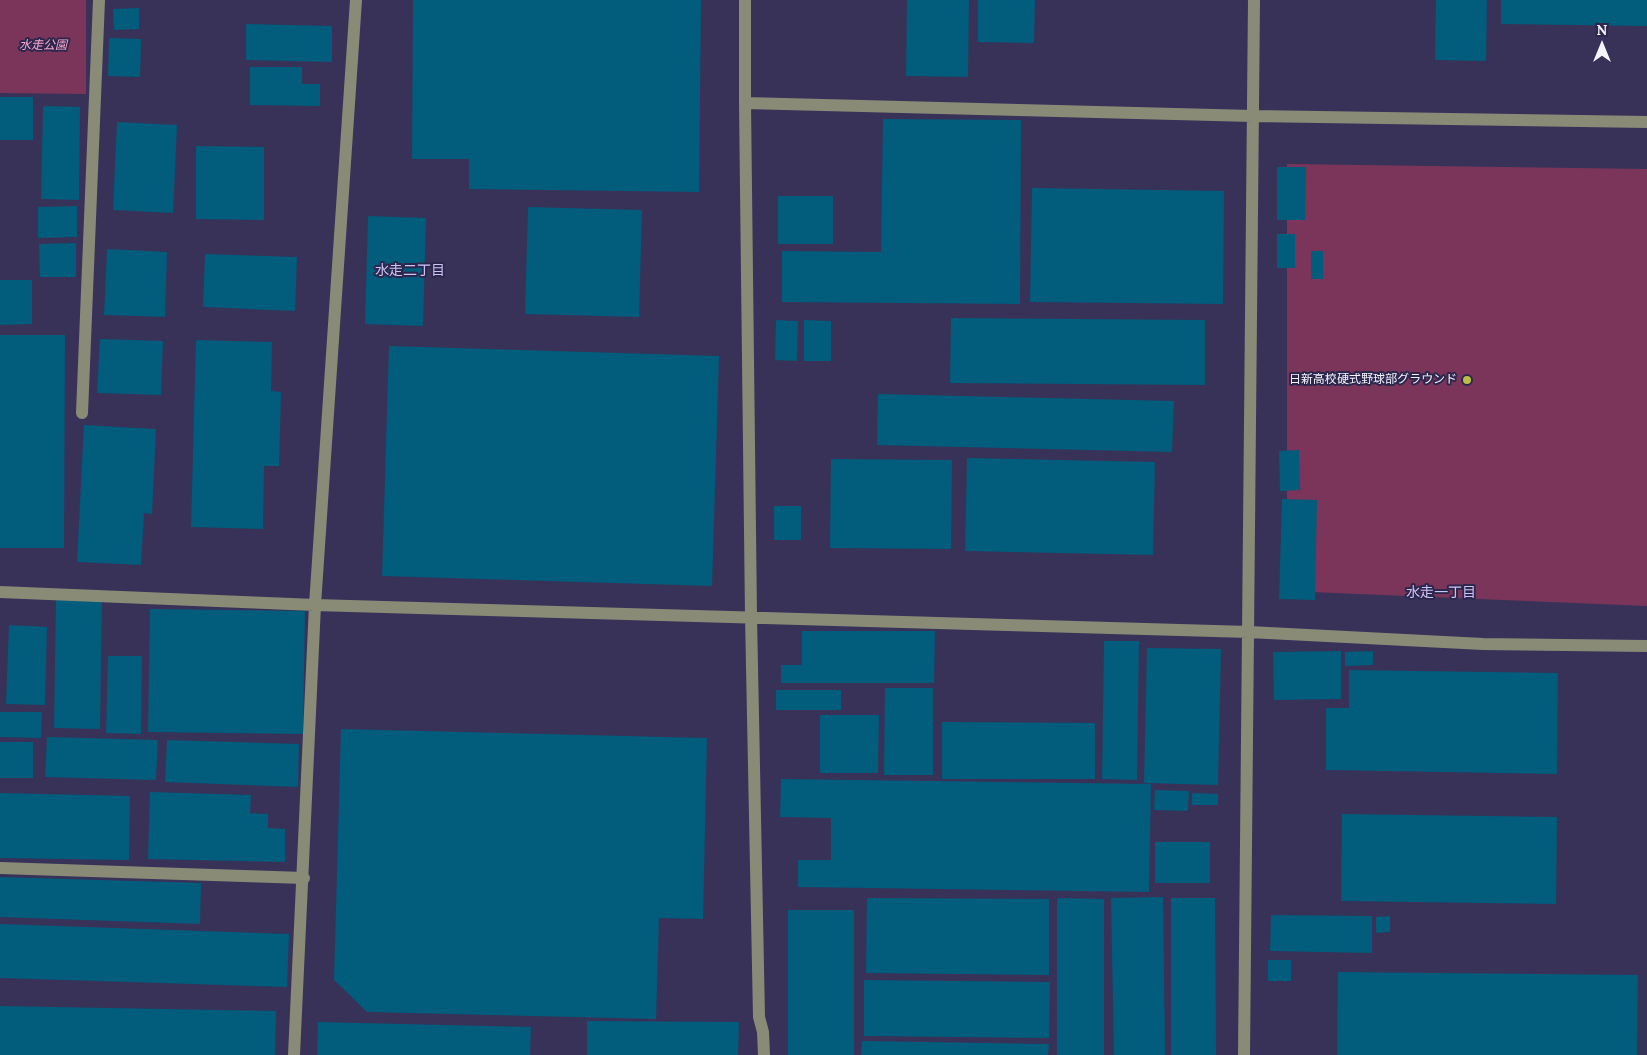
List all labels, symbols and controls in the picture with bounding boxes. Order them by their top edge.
north arrow [1577,20,1627,70]
text: N [1597,21,1607,39]
park label: 水走公園 [19,39,67,53]
district label: 水走二丁目 [375,263,445,279]
place label: 日新高校硬式野球部グラウンド [1289,373,1457,387]
marker: 日新高校硬式野球部グラウンド [1461,374,1473,386]
district label: 水走一丁目 [1406,585,1476,601]

